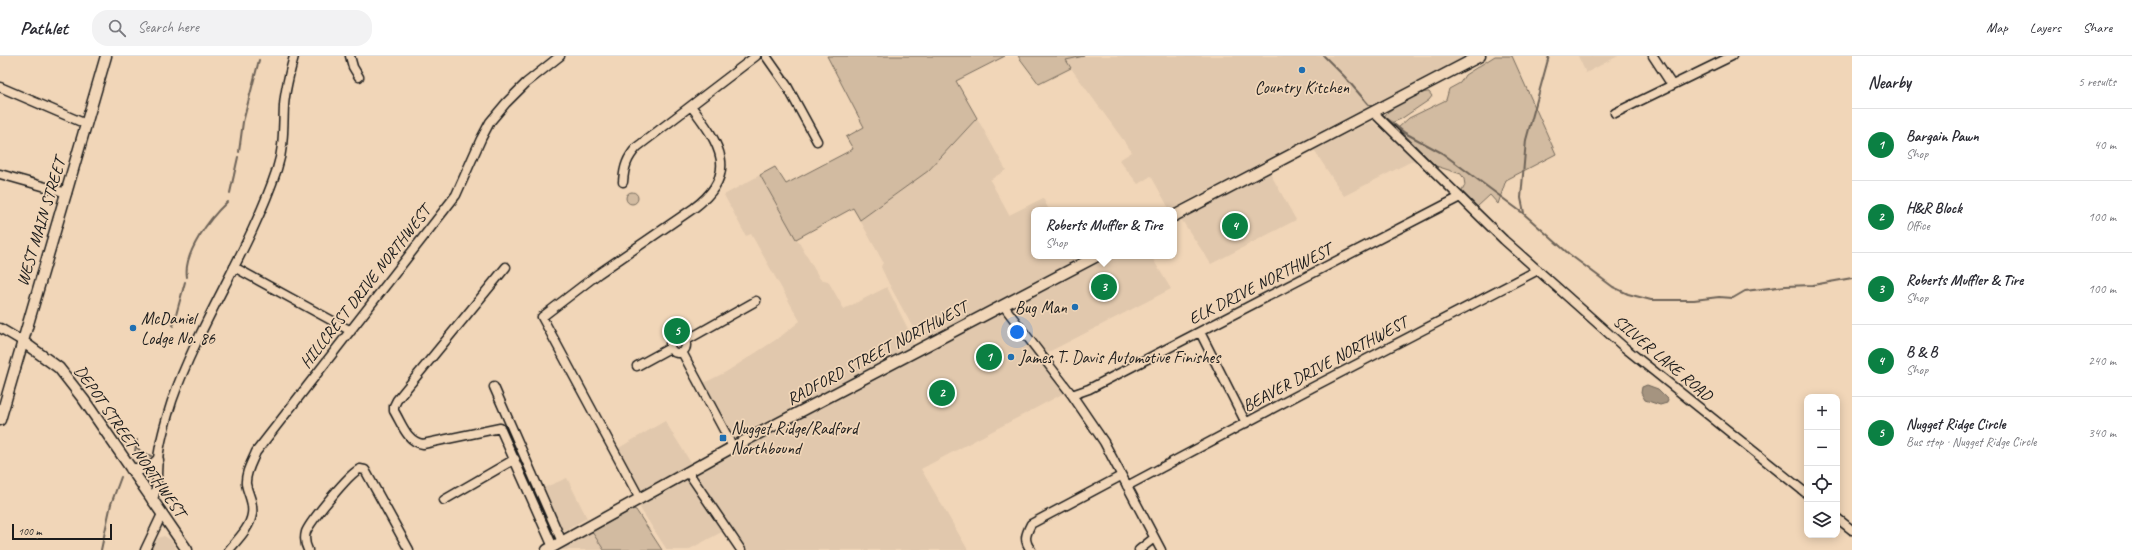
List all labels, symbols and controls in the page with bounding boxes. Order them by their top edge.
search box [92,10,372,46]
text: Pathlet [20,16,68,40]
icon: search [106,17,128,39]
text: Search here [138,18,199,37]
text: Map [1986,19,2008,36]
text: Layers [2030,19,2061,36]
text: Share [2083,19,2112,36]
marker: Country Kitchen [1297,65,1307,75]
text: Nearby [1868,72,1911,93]
text: 5 results [2078,74,2116,90]
place label: Country Kitchen [1255,77,1350,98]
text: Bargain Pawn [1906,127,1979,146]
text: 1 [1878,137,1884,153]
text: 40 m [2094,137,2116,153]
text: Shop [1906,146,1928,162]
street label: WEST MAIN STREET [12,152,72,288]
street label: HILLCREST DRIVE NORTHWEST [295,198,438,372]
text: H&R Block [1906,199,1962,218]
popup [1031,207,1177,259]
text: 2 [1878,209,1884,225]
text: 100 m [2088,209,2116,225]
pin: 4 [1222,211,1248,241]
text: Roberts Muffler & Tire [1045,216,1163,235]
text: Office [1906,218,1930,234]
text: Shop [1045,235,1068,251]
street label: ELK DRIVE NORTHWEST [1185,237,1339,329]
text: Roberts Muffler & Tire [1906,271,2023,290]
pin: 3 [1091,272,1117,302]
text: 3 [1878,281,1884,297]
text: 100 m [2088,281,2116,297]
text: Shop [1906,290,1928,306]
street label: RADFORD STREET NORTHWEST [783,295,974,410]
place label: Bug Man [1015,297,1067,318]
marker: Bug Man [1070,302,1080,312]
place label: McDaniel Lodge No. 86 [141,308,216,349]
street label: BEAVER DRIVE NORTHWEST [1239,310,1414,416]
street label: SILVER LAKE ROAD [1609,310,1718,406]
pin: 5 [664,316,690,346]
your location [1007,322,1027,342]
marker: McDaniel Lodge No. 86 [128,323,138,333]
pin: 1 [976,342,1002,372]
text: B & B [1906,343,1937,362]
place label: James T. Davis Automotive Finishes [1018,347,1222,368]
marker: James T. Davis Automotive Finishes [1006,352,1016,362]
text: 4 [1878,353,1884,369]
text: 240 m [2088,353,2116,369]
street label: DEPOT STREET NORTHWEST [70,361,193,524]
text: Shop [1906,362,1928,378]
pin: 2 [929,378,955,408]
map controls [1804,394,1840,538]
button: + [1804,394,1840,430]
text: Nugget Ridge Circle [1906,415,2005,434]
place label: Nugget Ridge/Radford Northbound [731,418,860,459]
text: 5 [1878,425,1884,441]
text: 340 m [2088,425,2116,441]
button: − [1804,430,1840,466]
marker: Nugget Ridge/Radford Northbound [718,433,728,443]
text: Bus stop · Nugget Ridge Circle [1906,434,2037,450]
button: locate [1804,466,1840,502]
button: layers [1804,502,1840,538]
scale bar [12,522,112,541]
text: 100 m [18,524,42,538]

